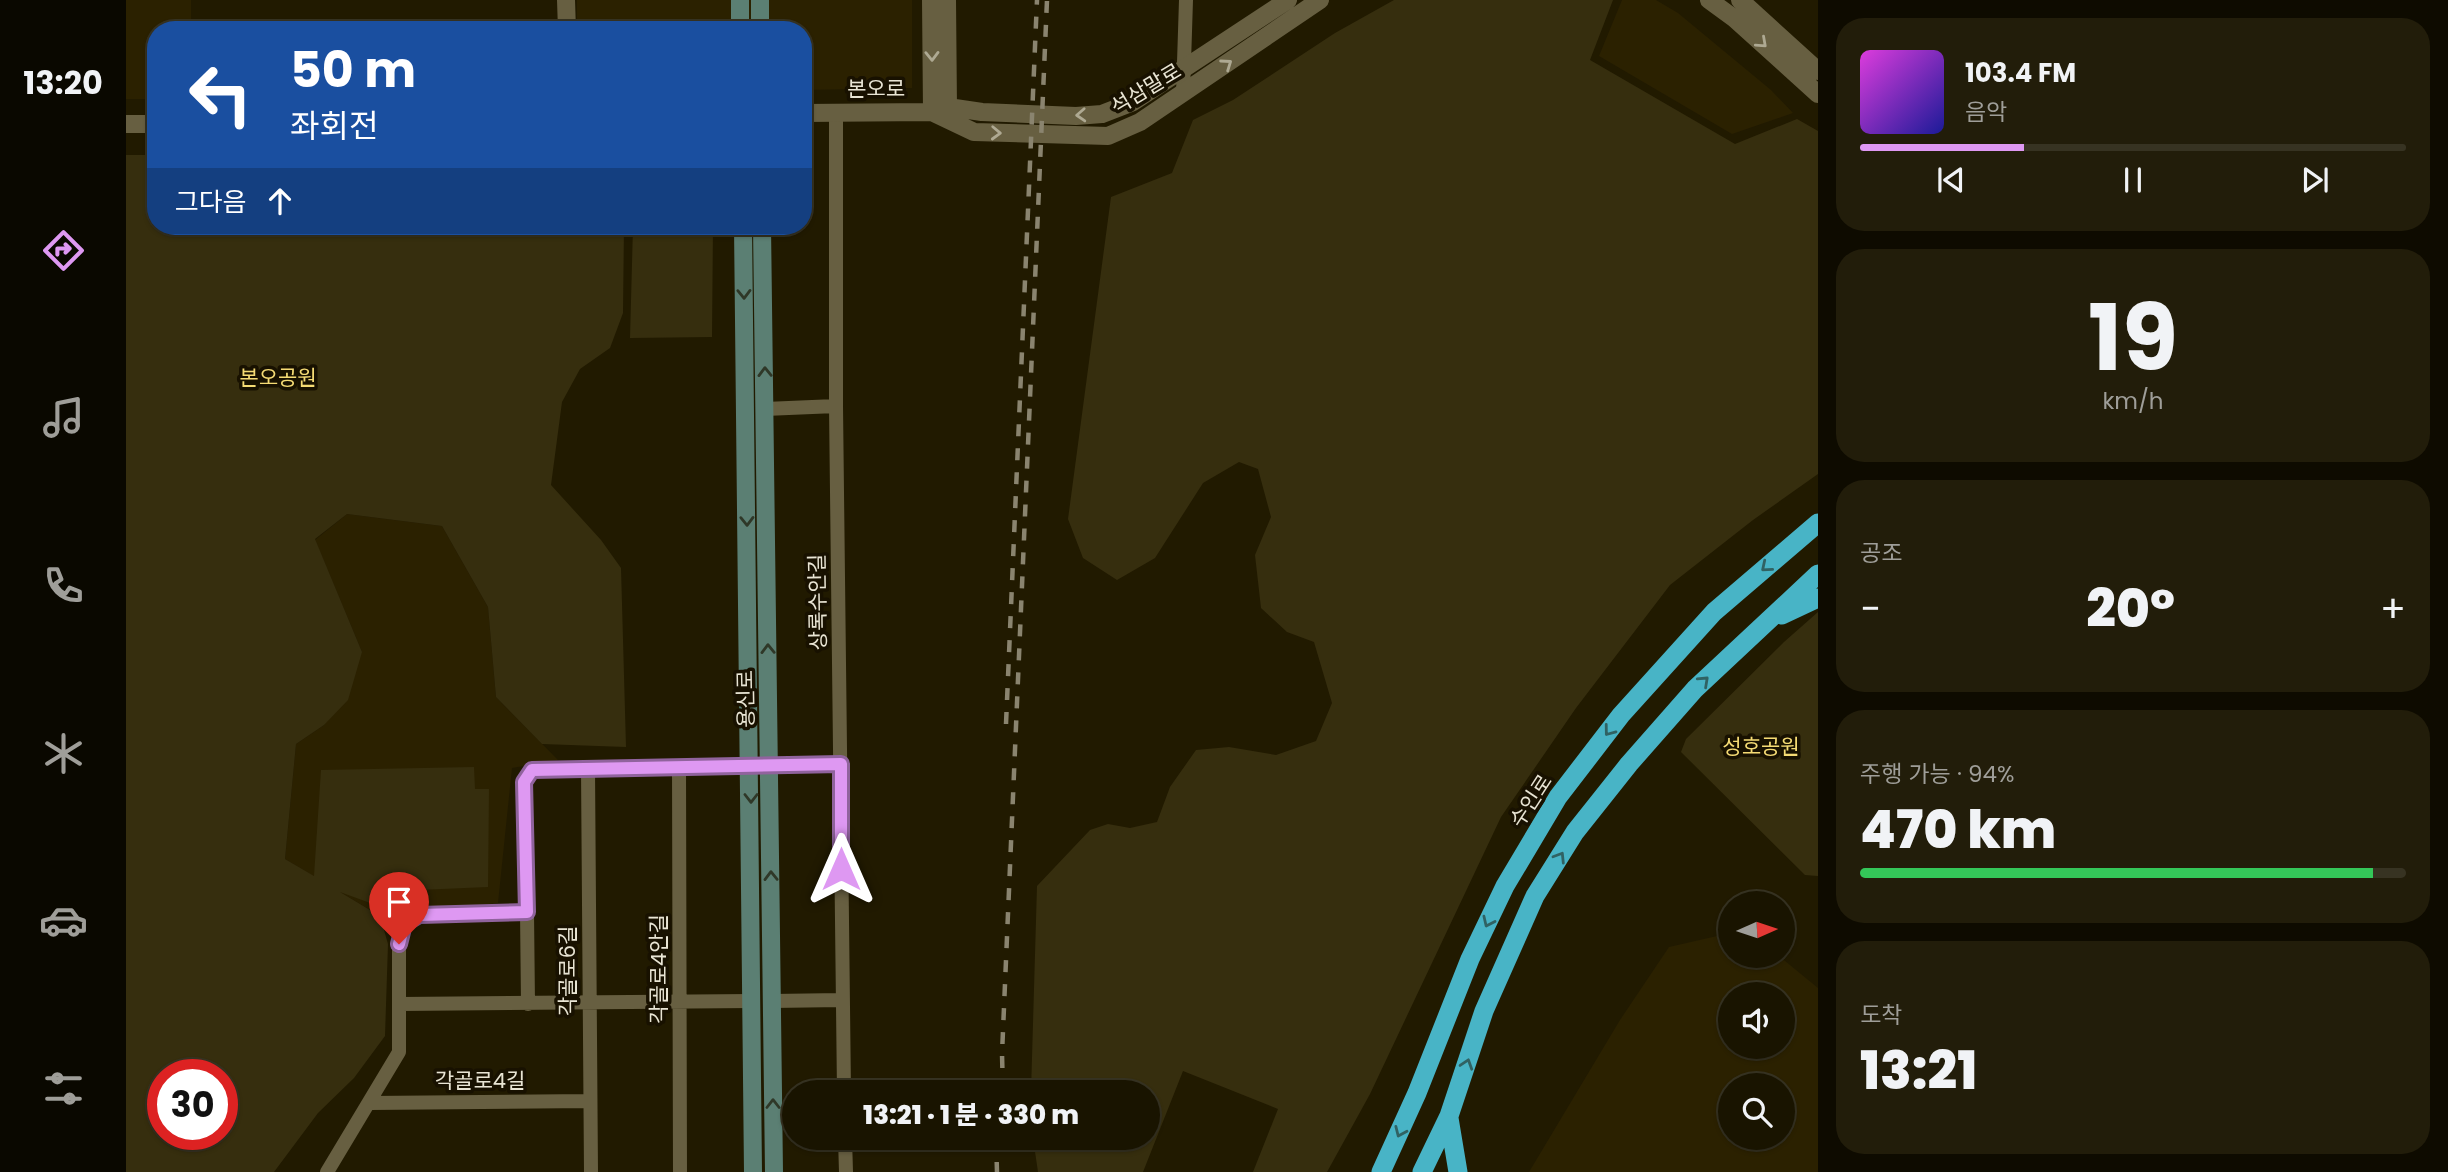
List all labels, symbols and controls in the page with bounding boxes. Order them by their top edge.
one-way arrow [1754,35,1767,47]
text: 50 m [290,36,416,104]
icon: left [175,49,266,140]
one-way arrow [924,51,940,62]
text: 103.4 FM [1965,55,2076,91]
street label: 석삼말로 [1105,56,1186,121]
text: 13:20 [23,60,103,105]
one-way arrow [1219,60,1232,72]
street label: 본오로 [847,74,905,103]
text: 음악 [1965,96,2007,128]
text: 좌회전 [290,103,378,148]
one-way arrow [1075,107,1086,122]
one-way arrow [991,125,1001,141]
icon: previous [1932,161,1970,199]
icon: pause [2114,161,2152,199]
icon: next [2296,161,2334,199]
icon: ahead [261,182,299,220]
text: 그다음 [175,184,247,220]
icon: directions [39,226,88,275]
text: 19 [2088,274,2178,402]
one-way arrow [736,289,752,300]
park label: 본오공원 [239,363,317,392]
one-way arrow [757,367,773,377]
text: km/h [2102,385,2164,417]
icon: music [39,393,88,442]
one-way arrow [739,517,755,527]
text: 공조 [1860,537,1902,569]
street label: 상록수안길 [802,553,833,651]
one-way arrow [1761,559,1774,571]
icon: phone [39,561,88,610]
text: 20° [2086,572,2175,645]
text: − [1860,582,1881,635]
text: + [2380,582,2406,635]
one-way arrow [761,643,776,654]
street label: 용신로 [730,670,761,728]
one-way arrow [1696,677,1709,690]
one-way arrow [1604,723,1617,735]
icon: climate [39,729,88,778]
park label: 성호공원 [1722,732,1800,761]
text: 주행 가능 · 94% [1860,758,2014,790]
street label: 수인로 [1503,769,1559,833]
one-way arrow [743,793,758,804]
text: 470 km [1860,793,2056,866]
position arrow [804,832,878,906]
one-way arrow [1551,851,1564,864]
one-way arrow [763,871,779,881]
pin [369,872,429,944]
icon: arrive [380,883,418,921]
north arrow [1718,891,1796,968]
map controls [1718,891,1795,1150]
icon: car [39,896,88,945]
street label: 각골로4안길 [644,914,673,1024]
one-way arrow [1482,915,1496,927]
street label: 각골로6길 [553,926,582,1016]
button: sound [1718,982,1795,1059]
text: 도착 [1860,999,1902,1031]
text: 13:21 [1860,1034,1977,1107]
one-way arrow [1458,1058,1473,1070]
speed limit sign: 30 [147,1059,238,1150]
icon: filters [39,1064,88,1113]
street label: 각골로4길 [435,1066,525,1095]
button: search [1718,1073,1795,1150]
text: 13:21 · 1 분 · 330 m [863,1097,1079,1133]
one-way arrow [765,1098,781,1109]
one-way arrow [1394,1125,1408,1137]

